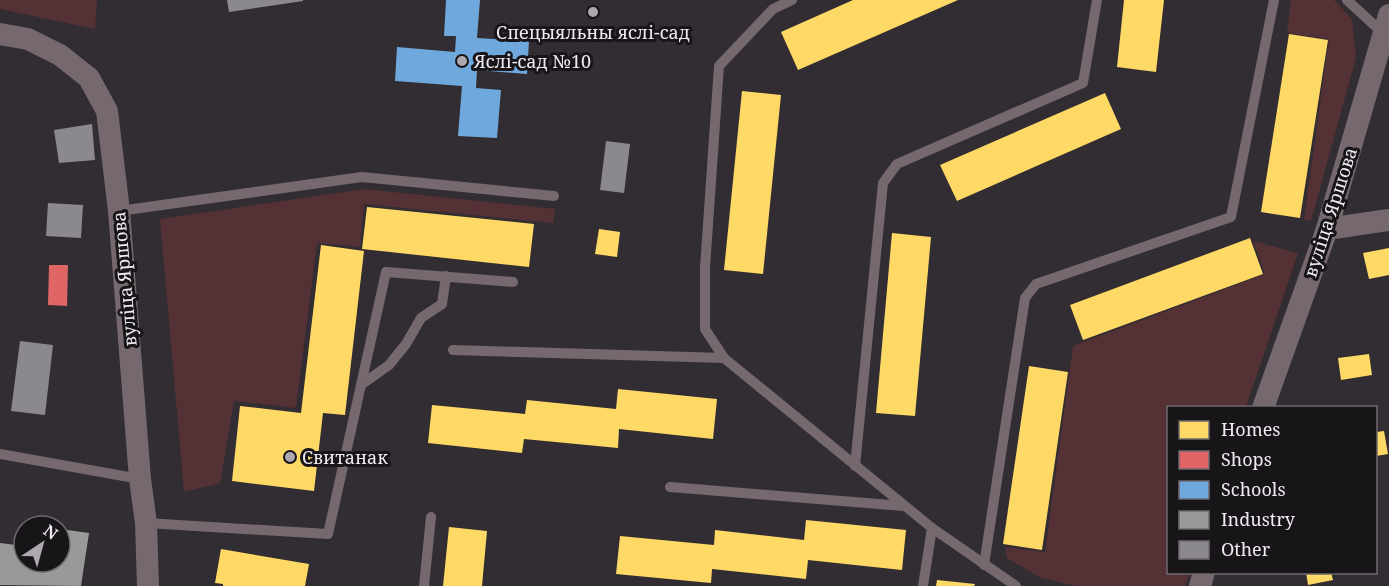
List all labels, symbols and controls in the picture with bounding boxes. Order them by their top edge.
marker: Спецыяльны яслі-сад [586,5,600,19]
place label: Спецыяльны яслі-сад [496,20,690,44]
place label: Яслі-сад №10 [473,49,591,73]
marker: Яслі-сад №10 [455,54,469,68]
street label: вуліца Яршова [1298,144,1362,280]
street label: вуліца Яршова [106,211,142,347]
legend [1167,406,1377,574]
text: Homes [1221,417,1280,441]
place label: Свитанак [302,445,388,469]
text: Shops [1221,447,1272,471]
marker: Свитанак [283,450,297,464]
text: Schools [1221,477,1286,501]
text: Industry [1221,507,1296,531]
north arrow [12,514,72,574]
text: N [39,519,63,545]
text: Other [1221,537,1271,561]

